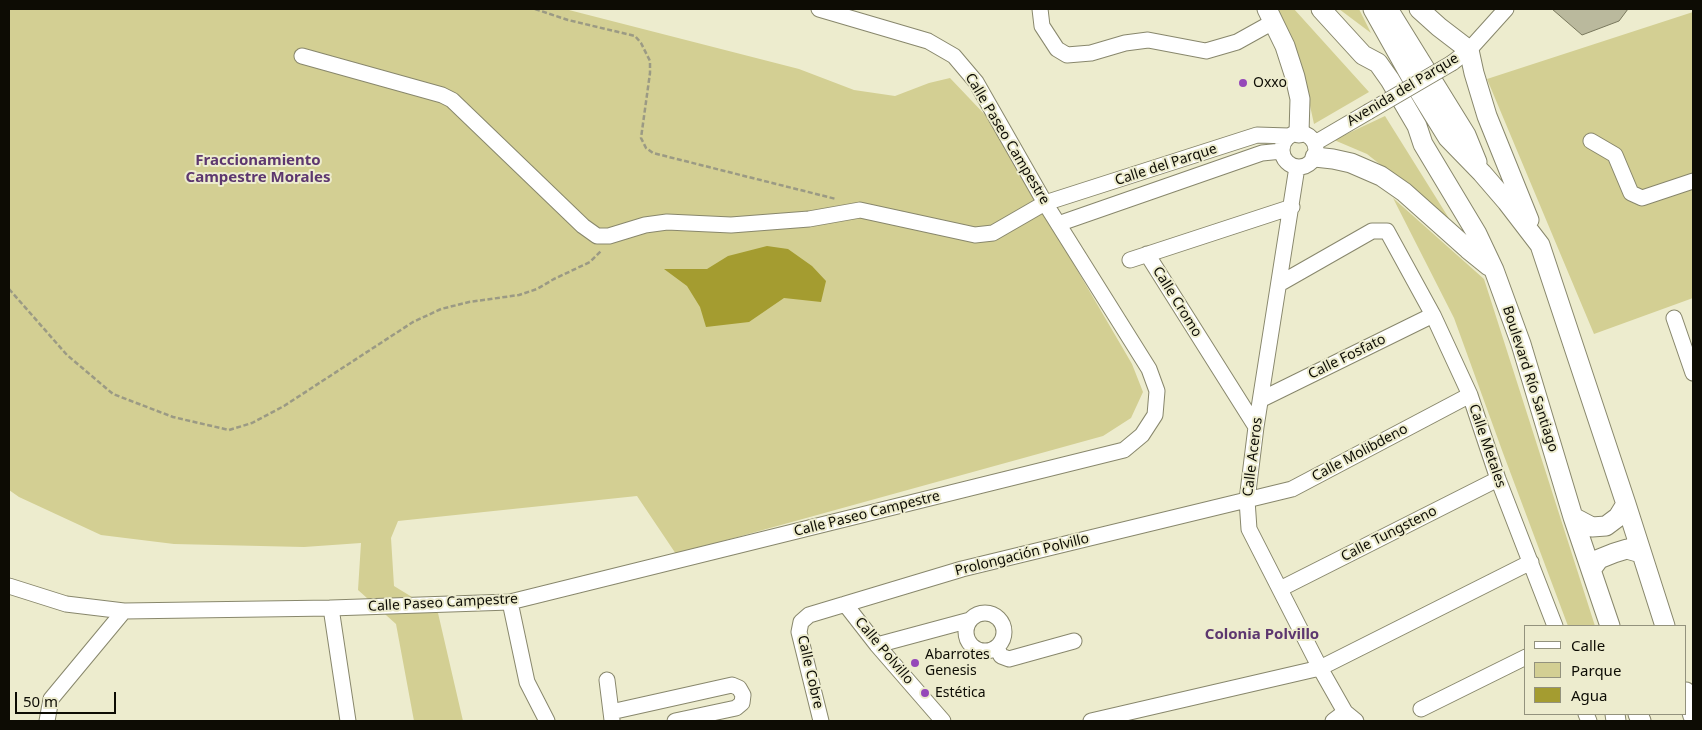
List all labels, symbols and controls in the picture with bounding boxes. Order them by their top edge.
street label: Avenida del Parque [1344,50,1462,130]
street label: Calle Paseo Campestre [961,70,1053,208]
place label: Oxxo [1253,75,1287,91]
marker: Oxxo [1237,77,1249,89]
street label: Calle del Parque [1113,141,1219,189]
district label: Fraccionamiento Campestre Morales [186,152,330,187]
street label: Calle Cromo [1149,264,1205,340]
street label: Boulevard Río Santiago [1498,304,1562,454]
street label: Calle Fosfato [1306,331,1388,383]
street label: Calle Metales [1465,402,1509,490]
street label: Calle Aceros [1240,416,1266,498]
street label: Calle Molibdeno [1309,421,1411,485]
street label: Calle Paseo Campestre [792,488,942,540]
street label: Calle Tungsteno [1338,503,1440,565]
street label: Prolongación Polvillo [953,530,1091,580]
street label: Calle Paseo Campestre [368,591,518,615]
street label: Calle Polvillo [851,614,917,688]
legend [1524,625,1687,715]
district label: Colonia Polvillo [1205,626,1319,644]
street label: Calle Cobre [793,634,827,710]
text: Calle [1571,635,1605,655]
place label: Abarrotes Genesis [925,647,990,680]
marker: Abarrotes Genesis [909,657,921,669]
text: Parque [1571,660,1621,680]
scale bar [18,682,119,714]
place label: Estética [935,685,986,701]
text: Agua [1571,685,1608,705]
marker: Estética [919,687,931,699]
text: 50 m [23,691,58,711]

